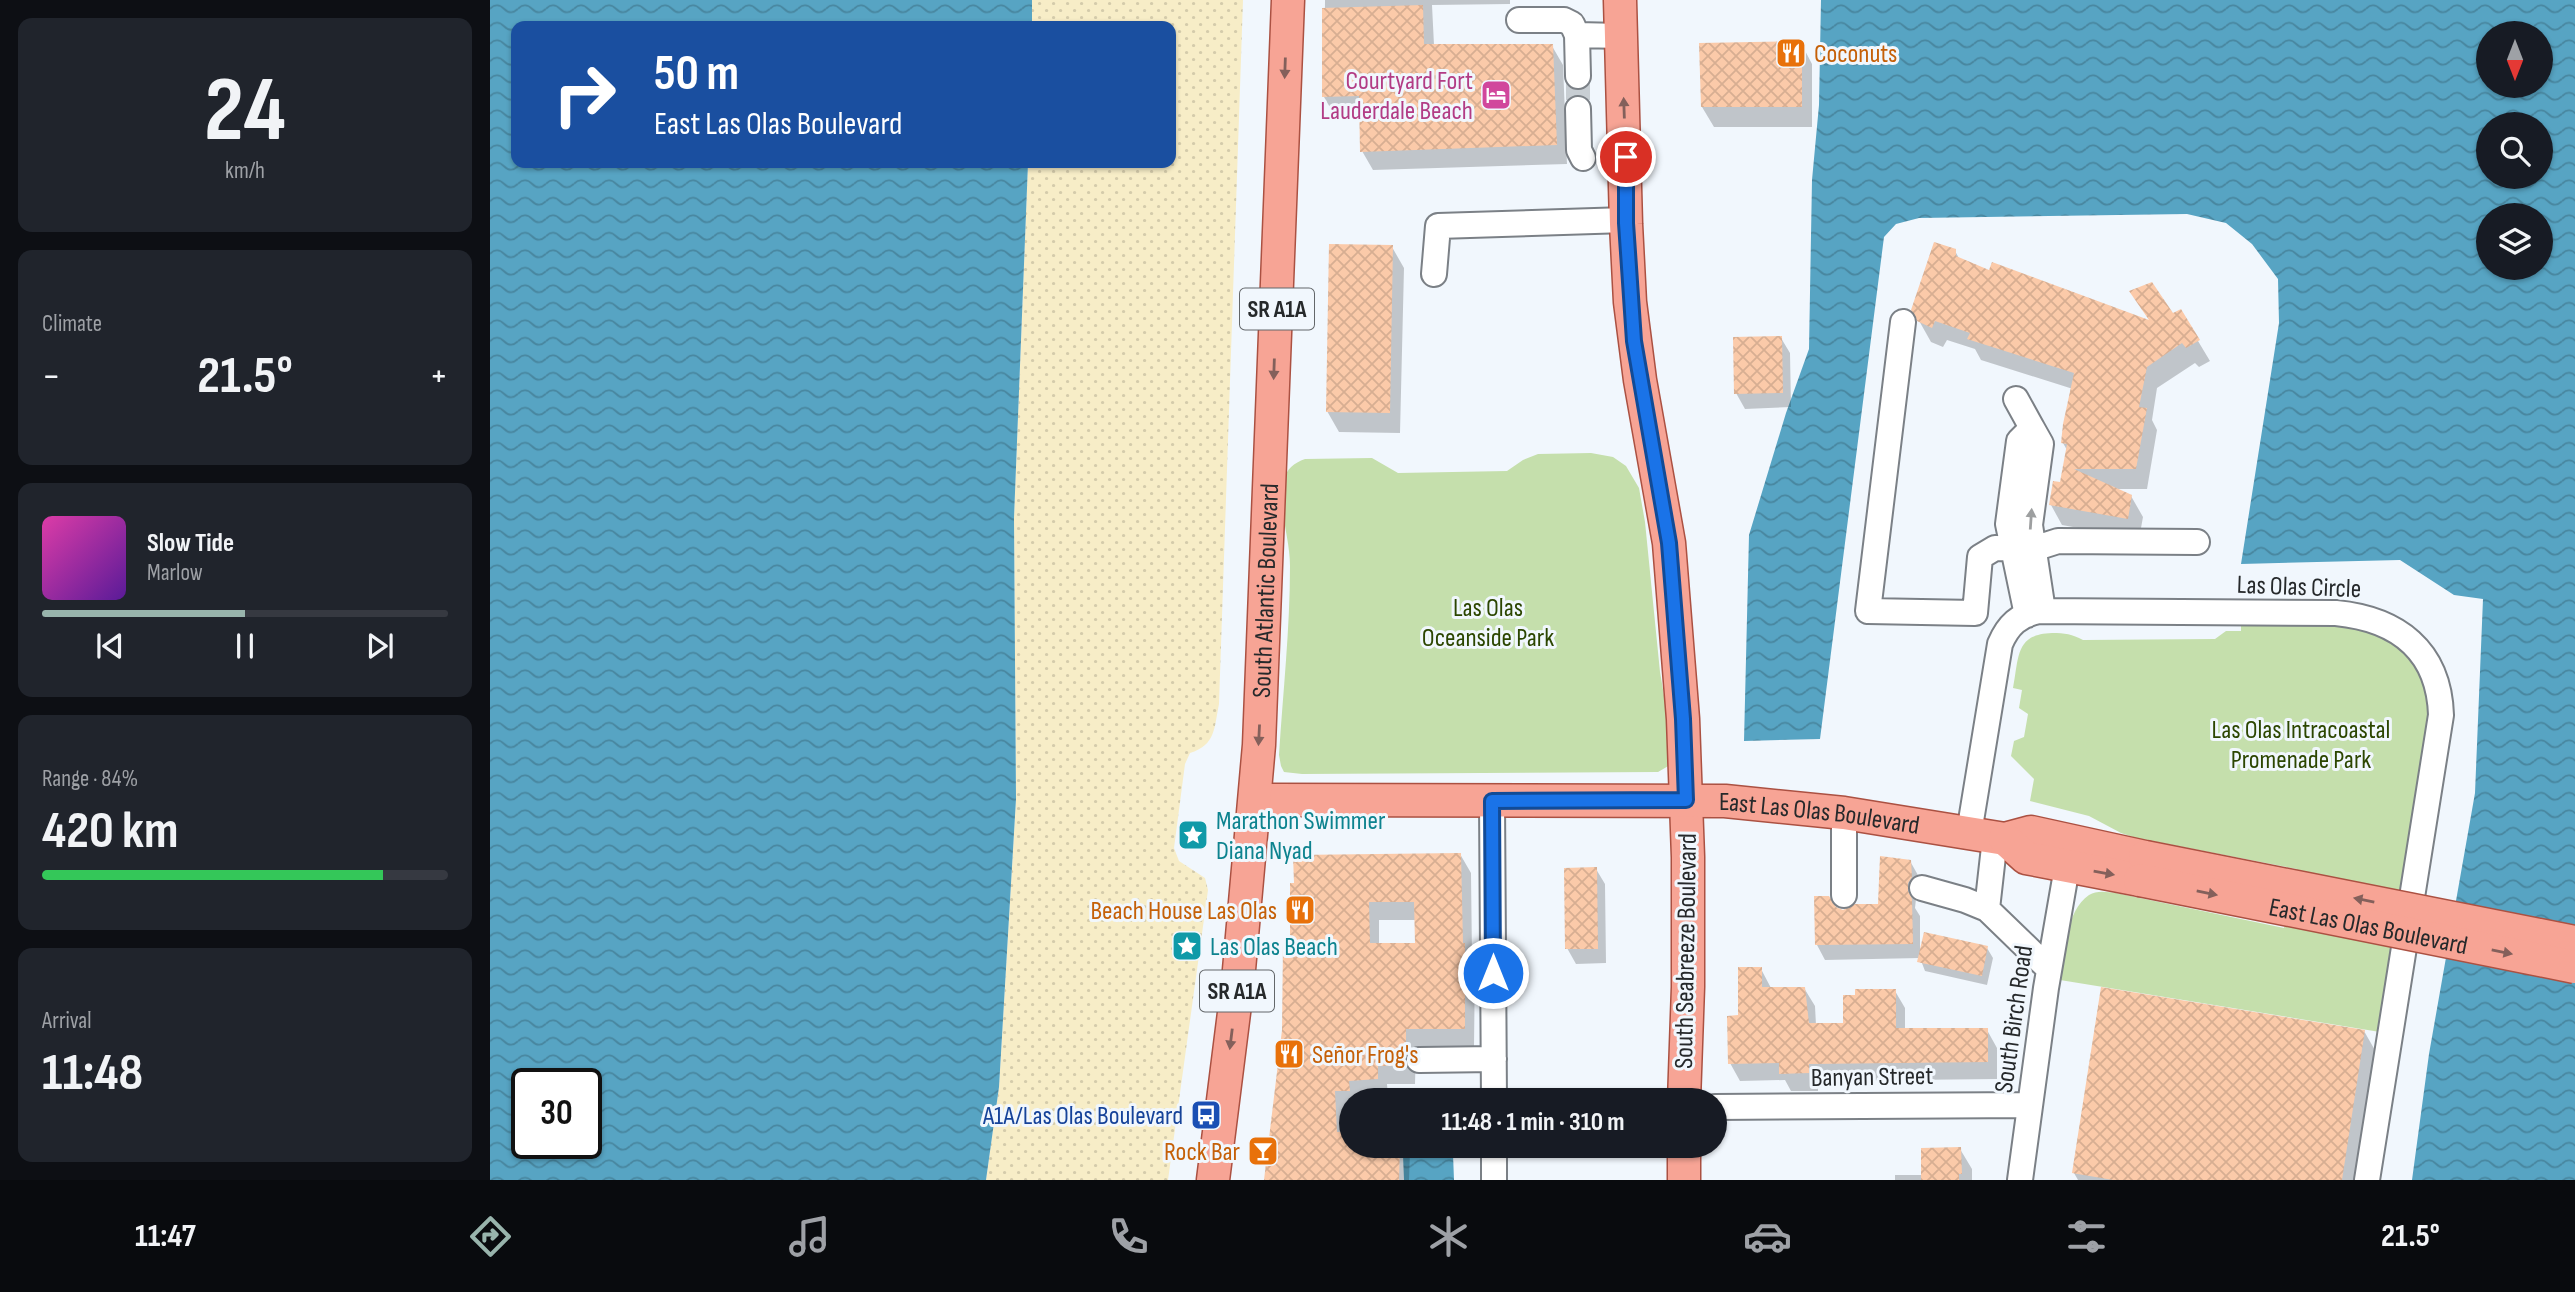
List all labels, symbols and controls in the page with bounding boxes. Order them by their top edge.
north arrow [2476,21,2553,98]
map controls [2476,21,2553,280]
restaurant icon: Coconuts [1774,36,1808,70]
place label: Coconuts [1814,39,1897,70]
text: 50 m [654,45,739,104]
icon: right [539,49,630,140]
text: 24 [204,57,286,166]
one-way arrow [1280,57,1291,79]
place label: Courtyard Fort Lauderdale Beach [1320,66,1473,127]
hotel icon: Courtyard Fort Lauderdale Beach [1479,78,1513,112]
one-way arrow [1618,97,1629,119]
text: East Las Olas Boulevard [654,105,902,144]
button: search [2476,112,2553,189]
pin [1596,127,1656,187]
icon: arrive [1607,138,1645,176]
text: km/h [225,157,265,185]
button: layers [2476,203,2553,280]
road number: SR A1A [1240,288,1314,330]
text: Climate [42,310,102,338]
text: 21.5° [197,345,293,408]
text: − [42,354,61,399]
text: + [429,354,448,399]
one-way arrow [1269,358,1280,380]
street label: South Atlantic Boulevard [1247,483,1286,699]
one-way arrow [2026,508,2037,530]
text: Slow Tide [147,528,234,559]
text: Marlow [147,559,203,587]
street label: Las Olas Circle [2236,570,2362,605]
park label: Las Olas Oceanside Park [1422,593,1554,654]
icon: previous [91,627,129,665]
icon: pause [226,627,264,665]
icon: next [361,627,399,665]
park label: Las Olas Intracoastal Promenade Park [2212,715,2390,776]
one-way arrow [1254,724,1265,746]
text: Range · 84% [42,765,138,793]
street label: East Las Olas Boulevard [1719,787,1922,842]
text: 420 km [42,800,178,863]
place label: Marathon Swimmer Diana Nyad [1216,806,1386,867]
place icon: Marathon Swimmer Diana Nyad [1176,818,1210,852]
street label: South Seabreeze Boulevard [1669,833,1704,1069]
one-way arrow [2093,868,2115,879]
one-way arrow [2196,888,2218,899]
street label: East Las Olas Boulevard [2266,892,2470,962]
restaurant icon: Beach House Las Olas [1283,893,1317,927]
one-way arrow [2353,894,2375,905]
place label: Beach House Las Olas [1090,896,1277,927]
place icon: Las Olas Beach [1170,929,1204,963]
place label: Las Olas Beach [1210,932,1338,963]
position arrow [1456,936,1530,1010]
street label: South Birch Road [1989,944,2040,1095]
one-way arrow [2491,947,2513,958]
road number: SR A1A [1200,971,1274,1012]
text: Arrival [42,1007,91,1035]
one-way arrow [1226,1028,1237,1050]
restaurant icon: Señor Frog's [1272,1037,1306,1071]
place label: Señor Frog's [1312,1040,1418,1071]
text: 11:48 [42,1042,143,1105]
street label: Banyan Street [1811,1061,1934,1094]
speed limit sign: 30 [511,1068,602,1159]
bus stop icon: A1A/Las Olas Boulevard [1189,1098,1223,1132]
place label: A1A/Las Olas Boulevard [982,1101,1183,1132]
text: 11:48 · 1 min · 310 m [1441,1107,1625,1138]
bar icon: Rock Bar [1246,1134,1280,1168]
place label: Rock Bar [1164,1137,1241,1168]
icon: directions [466,1212,515,1261]
icon: music [785,1212,834,1261]
icon: phone [1104,1212,1153,1261]
icon: climate [1424,1212,1473,1261]
icon: car [1743,1212,1792,1261]
icon: filters [2062,1212,2111,1261]
text: 11:47 [135,1217,196,1256]
text: 21.5° [2381,1217,2440,1256]

